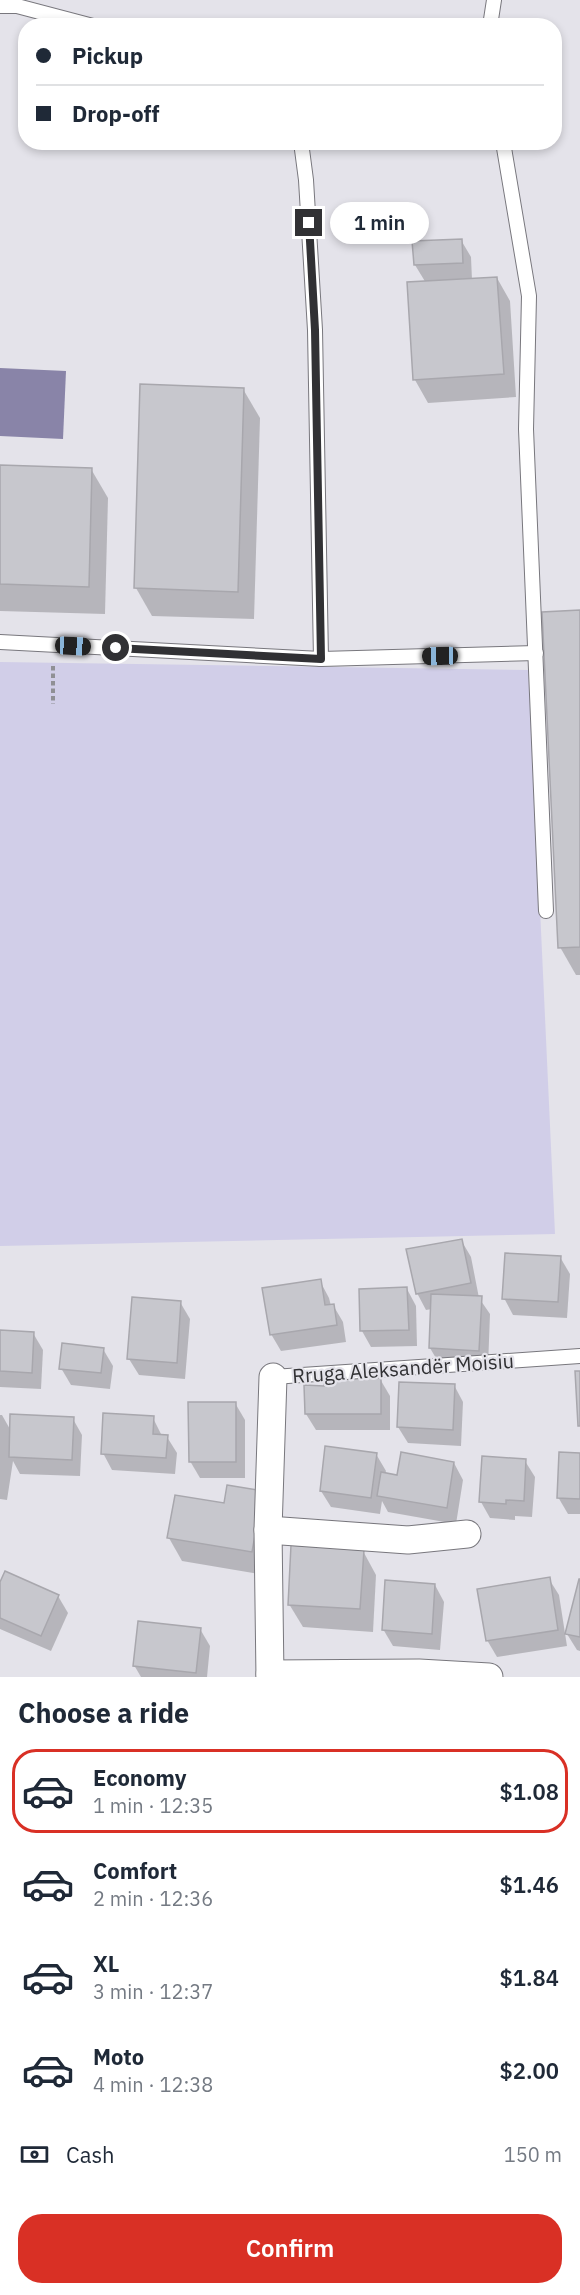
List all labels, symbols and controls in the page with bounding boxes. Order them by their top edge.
text: Pickup [72,41,143,70]
text: Drop-off [72,99,159,128]
callout: 1 min [330,202,429,244]
route end [295,209,322,236]
text: 1 min [354,209,405,236]
route start [102,634,129,661]
car [55,636,91,656]
car [422,647,458,665]
street label: Rruga Aleksandër Moisiu [291,1347,515,1389]
text: Choose a ride [18,1695,189,1730]
text: Economy [93,1763,187,1792]
icon: car [21,1764,75,1818]
text: $1.08 [500,1777,559,1806]
text: 1 min · 12:35 [93,1792,213,1819]
text: Comfort [93,1856,177,1885]
icon: car [21,1857,75,1911]
text: $1.46 [500,1870,559,1899]
text: 2 min · 12:36 [93,1885,213,1912]
text: XL [93,1949,119,1978]
icon: car [21,1950,75,2004]
text: $1.84 [500,1963,559,1992]
text: 3 min · 12:37 [93,1978,213,2005]
text: Moto [93,2042,144,2071]
icon: car [21,2043,75,2097]
text: $2.00 [500,2056,559,2085]
text: 4 min · 12:38 [93,2071,213,2098]
icon: cash [18,2138,51,2171]
text: Cash [66,2140,115,2169]
text: 150 m [504,2141,562,2168]
button: Confirm [18,2214,562,2283]

